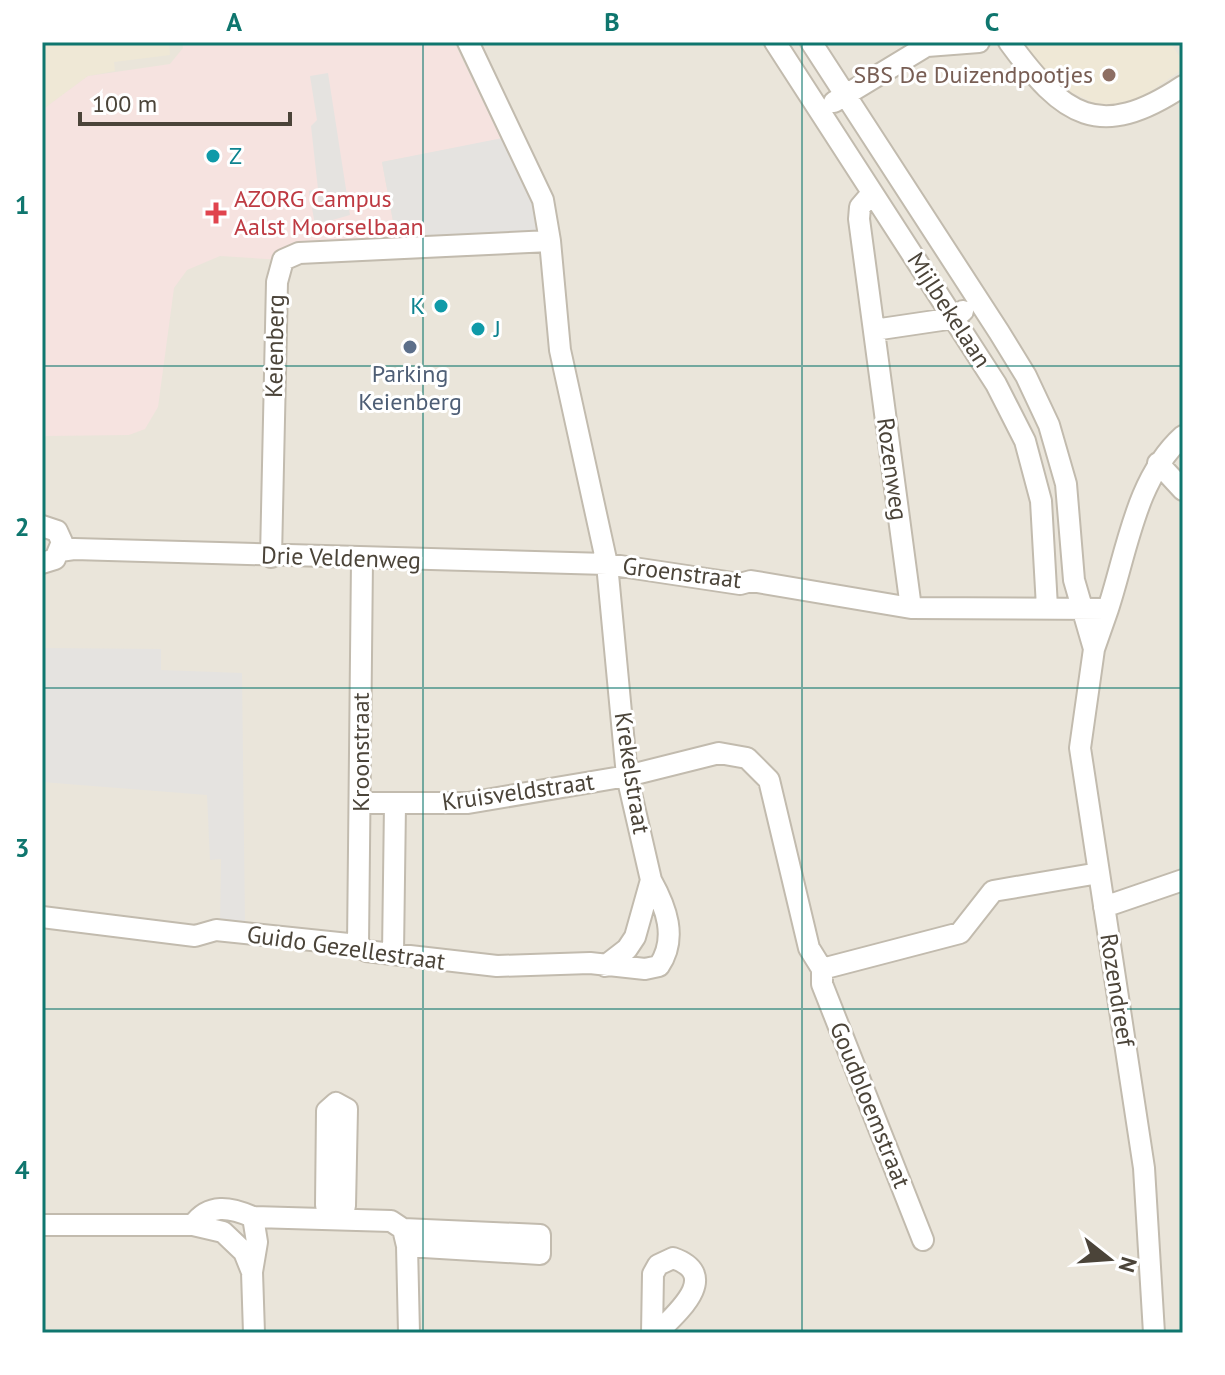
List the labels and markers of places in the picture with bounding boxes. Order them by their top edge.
place label: SBS De Duizendpootjes [854,59,1093,90]
marker: SBS De Duizendpootjes [1100,66,1118,84]
place label: Z [229,140,242,171]
marker: Z [204,147,222,165]
place label: AZORG Campus Aalst Moorselbaan [234,183,424,242]
marker: AZORG Campus Aalst Moorselbaan [205,202,227,224]
place label: K [410,290,425,321]
marker: K [432,297,450,315]
place label: J [493,313,501,344]
marker: J [469,320,487,338]
marker: Parking Keienberg [401,338,419,356]
place label: Parking Keienberg [358,358,462,417]

